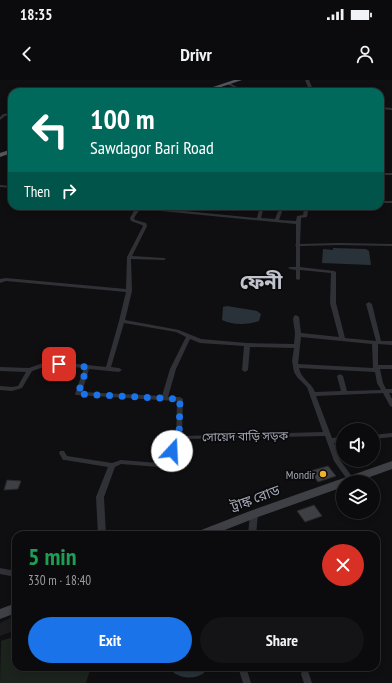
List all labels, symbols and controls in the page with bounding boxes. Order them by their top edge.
text: 18:35 [20,5,52,24]
icon: back [16,43,38,65]
text: Drivr [180,43,212,66]
icon: person [354,43,376,65]
text: 100 m [90,100,154,137]
icon: left [24,104,76,156]
text: Sawdagor Bari Road [90,136,214,159]
icon: right [58,180,80,202]
text: Then [24,182,50,201]
district label: ফেনী [240,269,283,295]
pin [42,347,76,381]
icon: arrive [48,353,70,375]
map controls [336,423,380,519]
button: sound [336,423,380,467]
street label: সোয়েদ বাড়ি সড়ক [202,428,289,444]
position arrow [151,430,193,472]
place label: Mondir [286,467,316,482]
marker: Mondir [318,469,328,479]
button: layers [336,475,380,519]
street label: ট্রাঙ্ক রোড [227,480,283,516]
text: 5 min [28,541,76,572]
button: close [322,544,364,586]
text: 330 m · 18:40 [28,572,91,589]
button: Exit [28,617,192,663]
button: Share [200,617,364,663]

